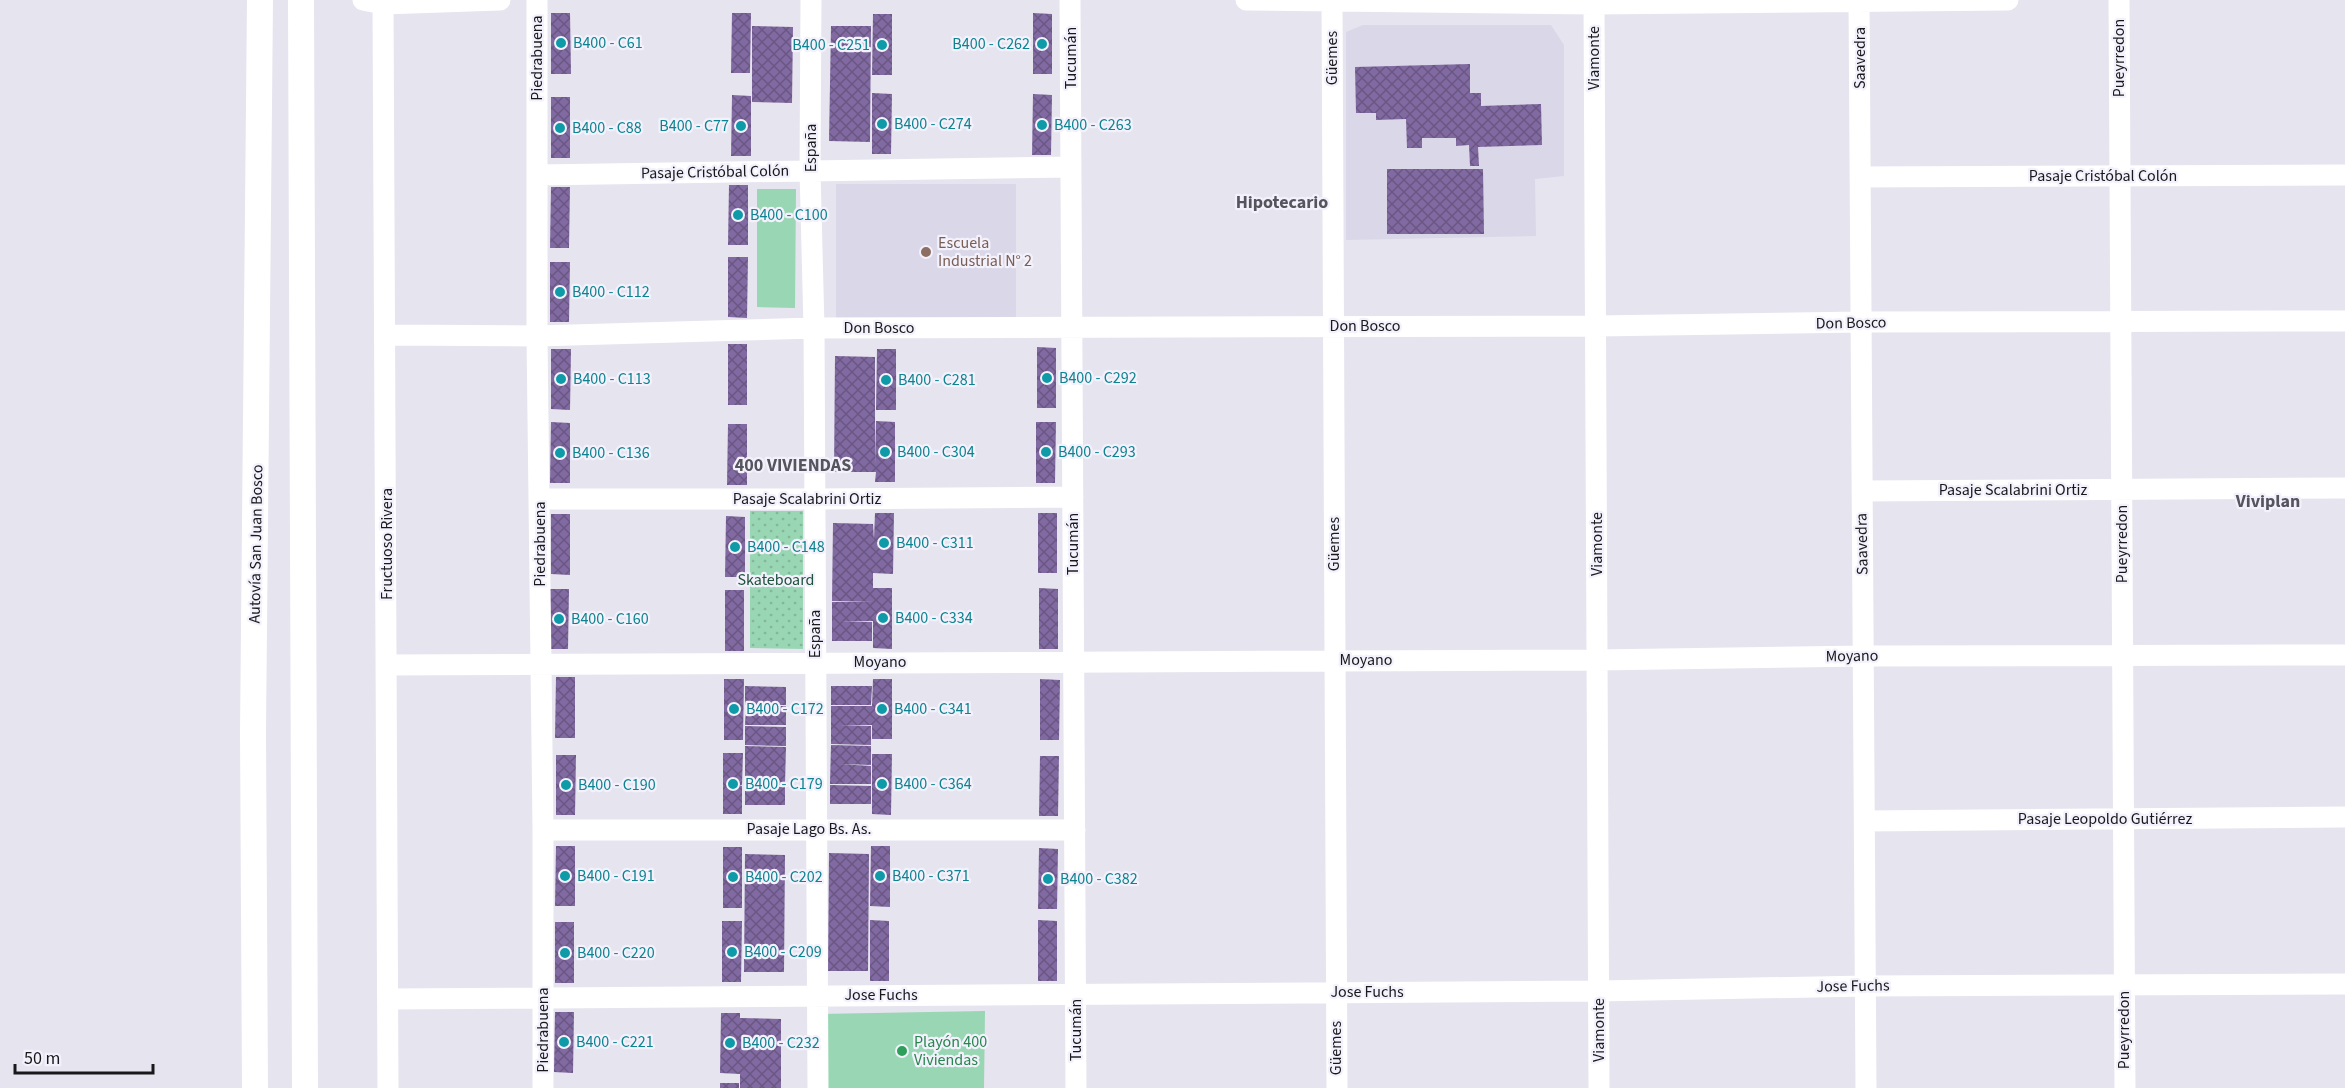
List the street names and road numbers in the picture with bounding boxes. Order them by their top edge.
street label: Piedrabuena [526,15,548,101]
street label: Pueyrredon [2108,19,2130,97]
street label: Viamonte [1583,26,1605,90]
street label: Tucumán [1060,27,1082,89]
street label: Saavedra [1849,27,1871,89]
street label: Güemes [1321,30,1343,85]
street label: España [800,124,822,172]
street label: Pasaje Cristóbal Colón [641,160,789,184]
street label: Pasaje Cristóbal Colón [2029,165,2177,187]
street label: Don Bosco [1815,311,1887,335]
street label: Don Bosco [1330,315,1400,337]
street label: Don Bosco [844,317,914,339]
street label: Autovía San Juan Bosco [244,464,268,624]
street label: Pasaje Scalabrini Ortiz [1939,479,2088,501]
street label: Fructuoso Rivera [376,488,398,600]
street label: Pasaje Scalabrini Ortiz [733,488,882,510]
street label: Piedrabuena [529,501,551,587]
street label: Pueyrredon [2111,505,2133,583]
street label: Viamonte [1586,512,1608,576]
street label: Tucumán [1062,513,1084,575]
street label: Saavedra [1850,513,1874,575]
street label: Güemes [1323,516,1345,571]
street label: España [804,610,826,658]
street label: Moyano [1825,645,1879,667]
street label: Moyano [1340,649,1392,671]
street label: Moyano [854,651,906,673]
street label: Pasaje Leopoldo Gutiérrez [2018,808,2192,830]
street label: Pasaje Lago Bs. As. [747,818,871,840]
street label: Jose Fuchs [1816,974,1890,998]
street label: Jose Fuchs [1330,981,1404,1003]
street label: Jose Fuchs [844,984,918,1006]
street label: Piedrabuena [532,987,554,1073]
street label: Pueyrredon [2113,991,2135,1069]
street label: Viamonte [1588,998,1610,1062]
street label: Tucumán [1065,999,1087,1061]
street label: Güemes [1325,1020,1347,1075]

